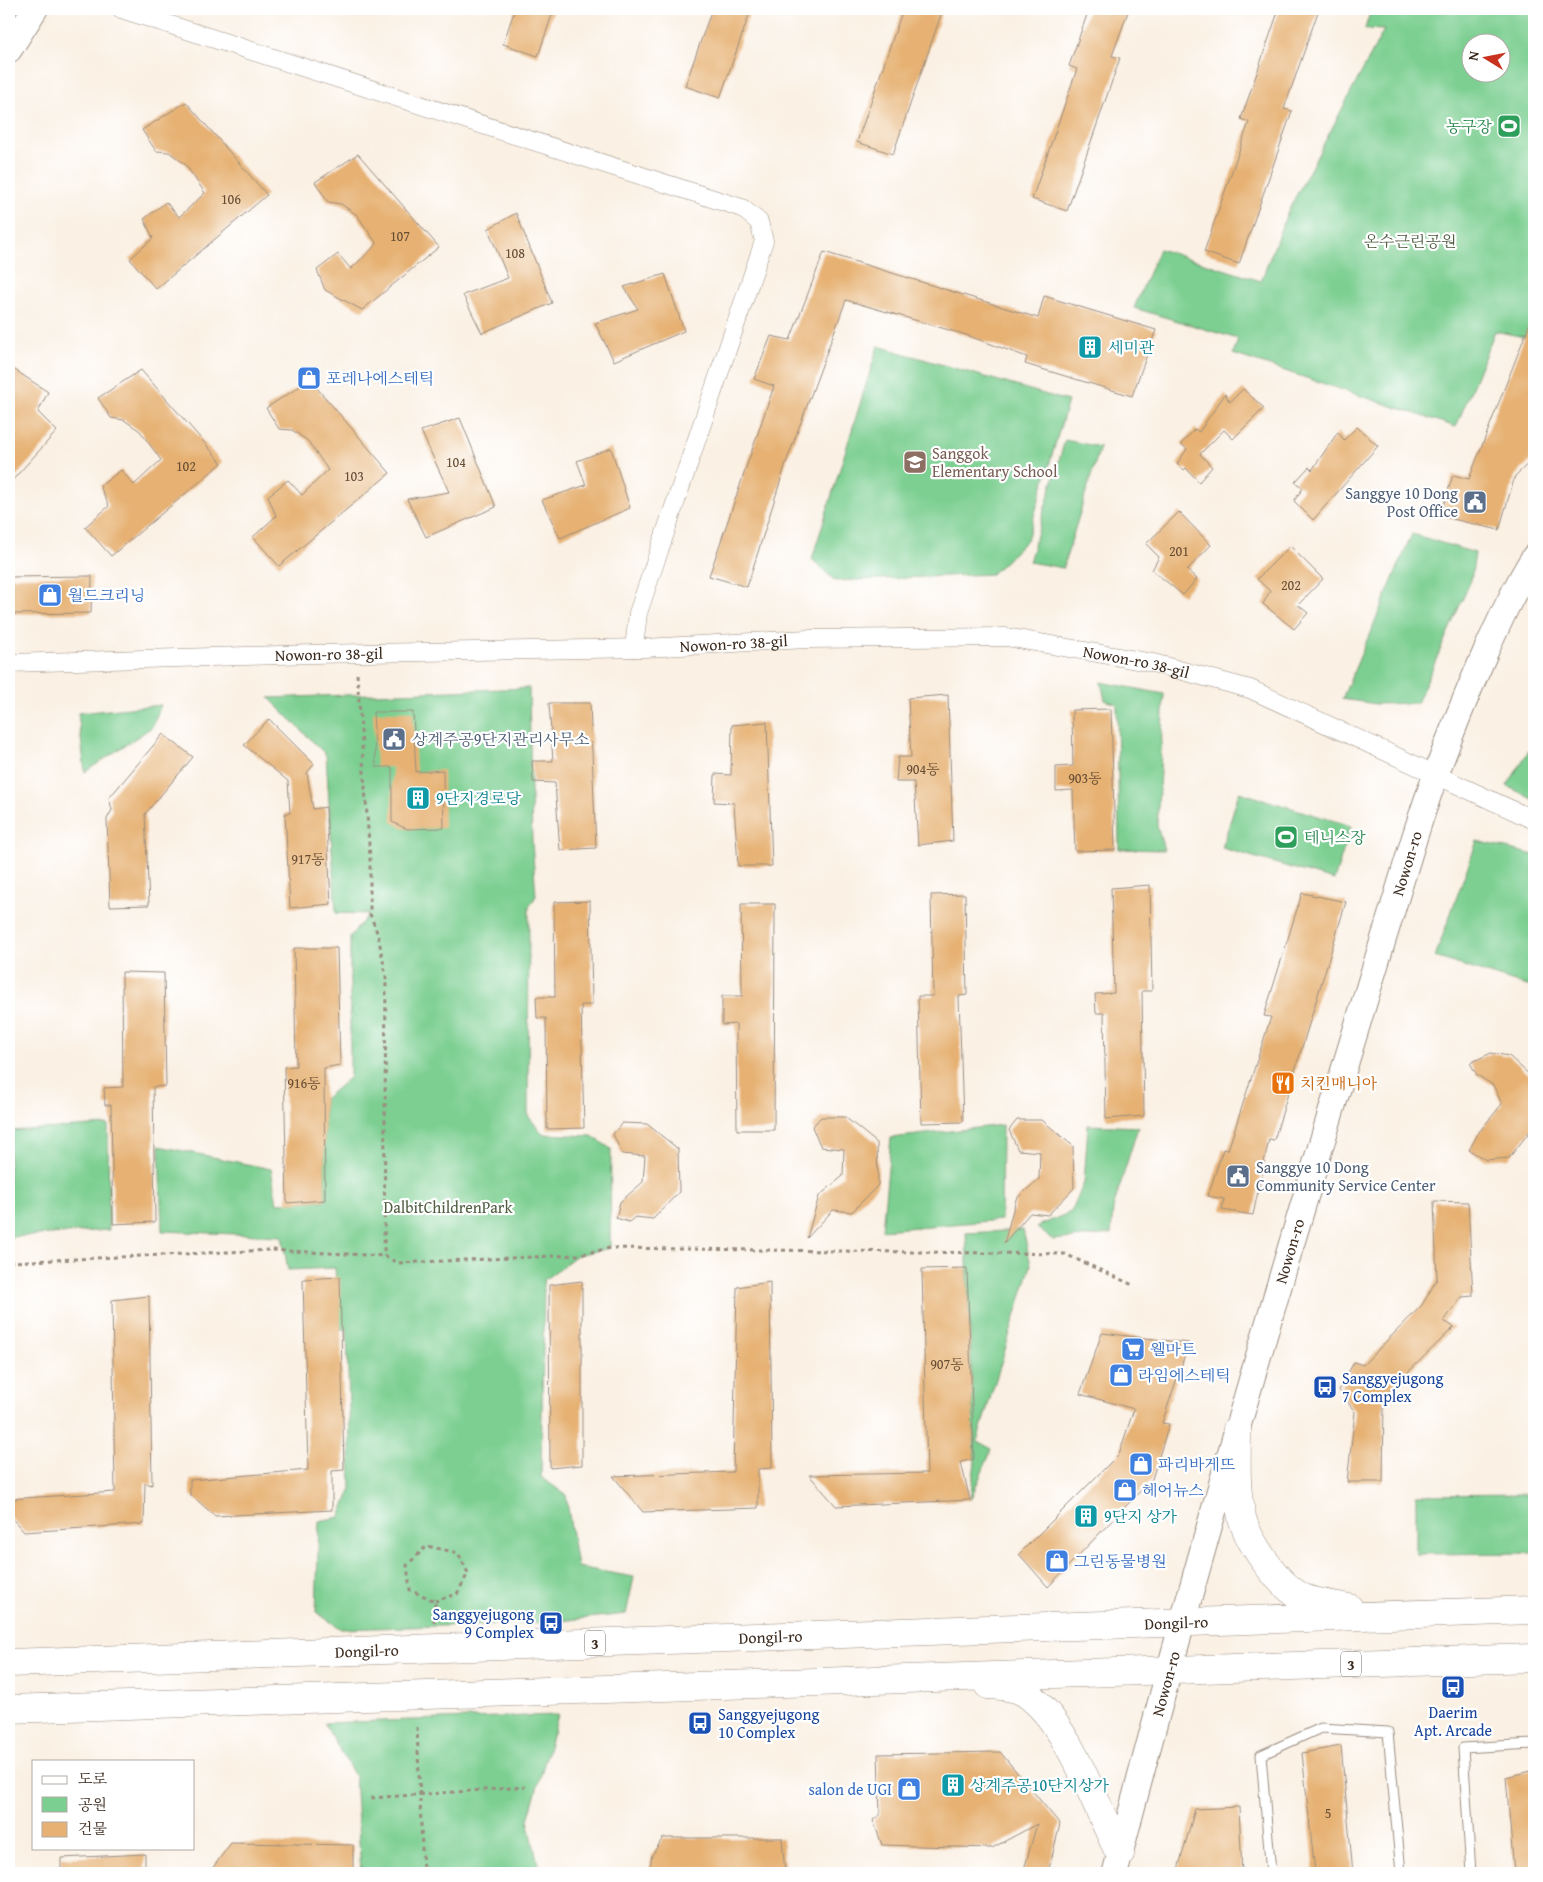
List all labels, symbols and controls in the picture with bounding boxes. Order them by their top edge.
north arrow [1460,32,1510,82]
text: N [1463,49,1484,62]
sports icon: 농구장 [1496,113,1522,139]
place label: 농구장 [1446,114,1493,138]
house number: 106 [221,189,241,209]
house number: 107 [390,226,410,246]
park label: 온수근린공원 [1364,229,1456,253]
house number: 108 [505,243,525,263]
building icon: 세미관 [1077,334,1103,360]
place label: 세미관 [1108,335,1155,359]
shop icon: 포레나에스테틱 [296,365,322,391]
place label: 포레나에스테틱 [326,366,434,390]
place label: Sanggok Elementary School [932,441,1058,483]
school or university icon: Sanggok Elementary School [902,449,928,475]
house number: 104 [446,452,466,472]
house number: 102 [176,456,196,476]
house number: 103 [344,466,364,486]
place label: Sanggye 10 Dong Post Office [1345,481,1458,523]
public building icon: Sanggye 10 Dong Post Office [1462,489,1488,515]
house number: 201 [1169,541,1189,561]
house number: 202 [1281,575,1301,595]
shop icon: 월드크리닝 [37,582,63,608]
place label: 월드크리닝 [68,583,145,607]
street label: Nowon-ro 38-gil [679,628,789,658]
street label: Nowon-ro 38-gil [1081,639,1193,684]
street label: Nowon-ro 38-gil [274,641,384,667]
public building icon: 상계주공9단지관리사무소 [381,726,407,752]
place label: 상계주공9단지관리사무소 [412,727,590,751]
house number: 904동 [906,759,940,779]
house number: 903동 [1068,768,1102,788]
building icon: 9단지경로당 [405,785,431,811]
place label: 9단지경로당 [436,786,522,810]
sports icon: 테니스장 [1273,824,1299,850]
place label: 테니스장 [1304,825,1366,849]
street label: Nowon-ro [1385,828,1428,899]
house number: 917동 [291,849,325,869]
restaurant icon: 치킨매니아 [1270,1070,1296,1096]
place label: 치킨매니아 [1300,1071,1378,1095]
house number: 916동 [287,1073,321,1093]
place label: Sanggye 10 Dong Community Service Center [1256,1155,1436,1197]
public building icon: Sanggye 10 Dong Community Service Center [1225,1163,1251,1189]
park label: DalbitChildrenPark [383,1195,513,1219]
street label: Nowon-ro [1268,1216,1310,1286]
supermarket icon: 웰마트 [1120,1336,1146,1362]
place label: 웰마트 [1150,1337,1197,1361]
house number: 907동 [930,1354,964,1374]
shop icon: 라임에스테틱 [1108,1362,1134,1388]
place label: 라임에스테틱 [1138,1363,1231,1387]
place label: Sanggyejugong 7 Complex [1342,1366,1444,1408]
bus stop icon: Sanggyejugong 7 Complex [1312,1374,1338,1400]
shop icon: 파리바게뜨 [1128,1451,1154,1477]
place label: 파리바게뜨 [1158,1452,1236,1476]
shop icon: 헤어뉴스 [1112,1477,1138,1503]
place label: 헤어뉴스 [1142,1478,1204,1502]
building icon: 9단지 상가 [1073,1503,1099,1529]
place label: 9단지 상가 [1104,1504,1178,1528]
shop icon: 그린동물병원 [1044,1548,1070,1574]
place label: 그린동물병원 [1074,1549,1167,1573]
place label: Sanggyejugong 9 Complex [433,1602,535,1644]
street label: Dongil-ro [1144,1609,1209,1636]
bus stop icon: Sanggyejugong 9 Complex [538,1610,564,1636]
street label: Dongil-ro [738,1623,803,1650]
road number: 3 [585,1630,605,1656]
street label: Dongil-ro [334,1637,399,1664]
street label: Nowon-ro [1145,1648,1186,1719]
road number: 3 [1341,1652,1361,1676]
bus stop icon: Daerim Apt. Arcade [1440,1674,1466,1700]
place label: Daerim Apt. Arcade [1414,1700,1492,1742]
place label: Sanggyejugong 10 Complex [718,1702,820,1744]
bus stop icon: Sanggyejugong 10 Complex [687,1710,713,1736]
legend [32,1760,195,1850]
text: 도로 [78,1768,107,1789]
building icon: 상계주공10단지상가 [940,1772,966,1798]
place label: 상계주공10단지상가 [970,1773,1110,1797]
shop icon: salon de UGI [896,1776,922,1802]
place label: salon de UGI [808,1777,892,1801]
text: 공원 [78,1794,107,1815]
house number: 5 [1325,1803,1331,1823]
text: 건물 [78,1818,107,1839]

